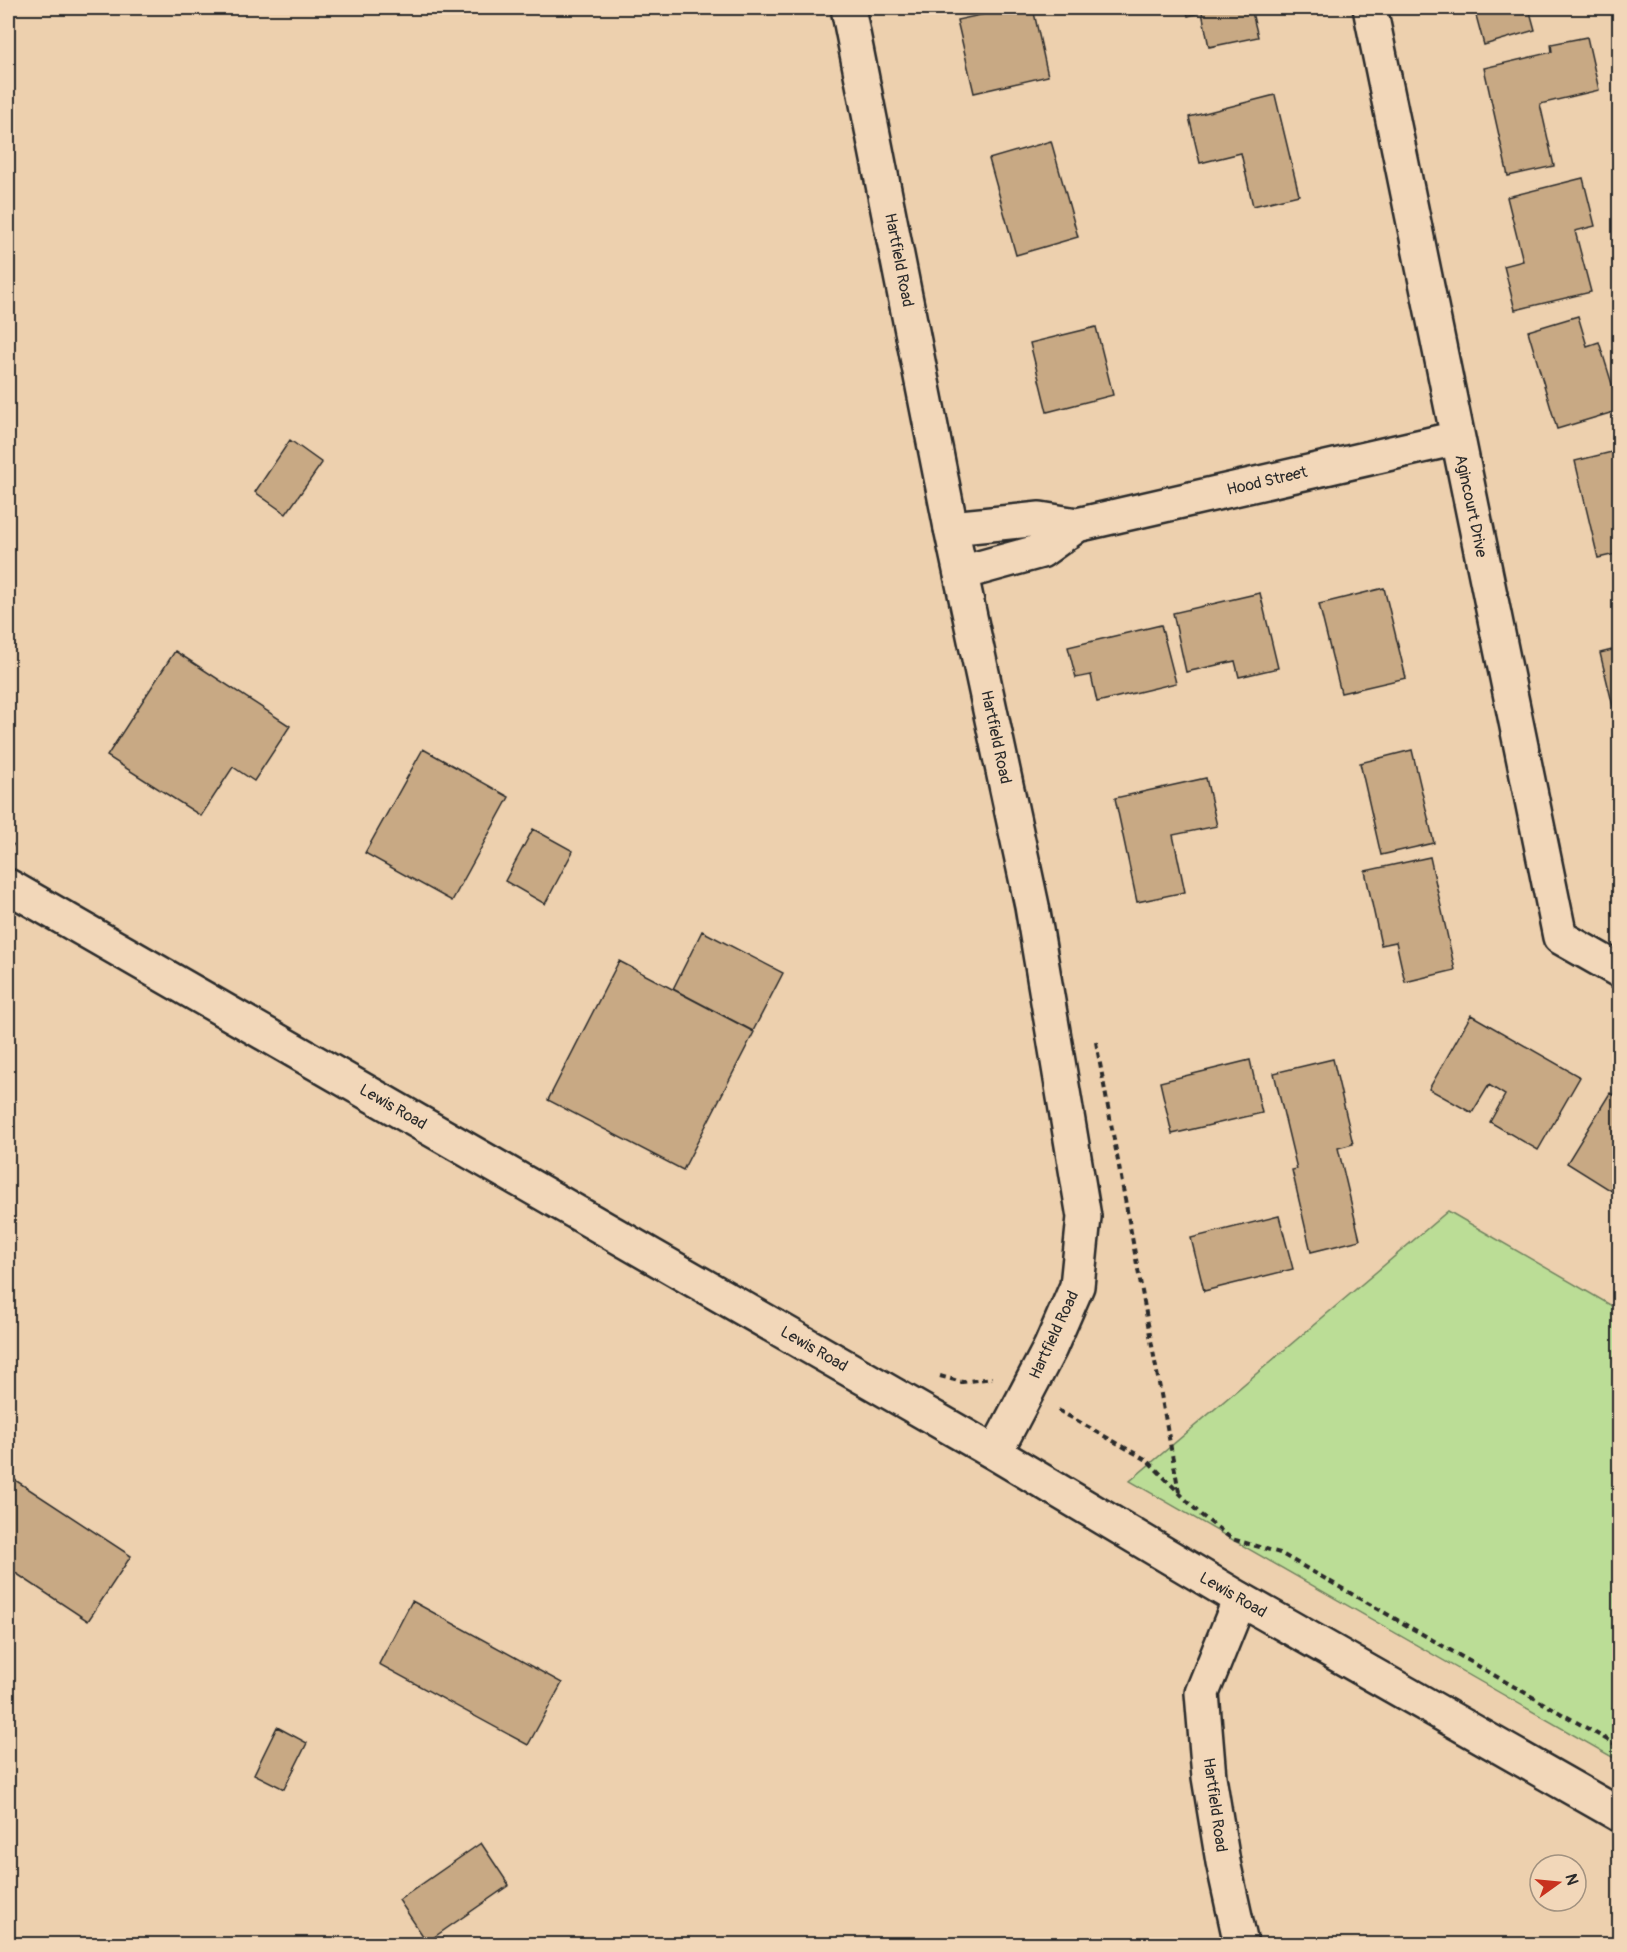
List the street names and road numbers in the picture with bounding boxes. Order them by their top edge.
street label: Hartfield Road [880,211,918,309]
street label: Agincourt Drive [1450,453,1492,559]
street label: Hood Street [1225,462,1310,500]
street label: Hartfield Road [976,688,1016,786]
street label: Lewis Road [356,1080,430,1134]
street label: Hartfield Road [1025,1288,1083,1382]
street label: Lewis Road [777,1322,851,1376]
street label: Lewis Road [1196,1568,1270,1622]
street label: Hartfield Road [1198,1756,1232,1854]

